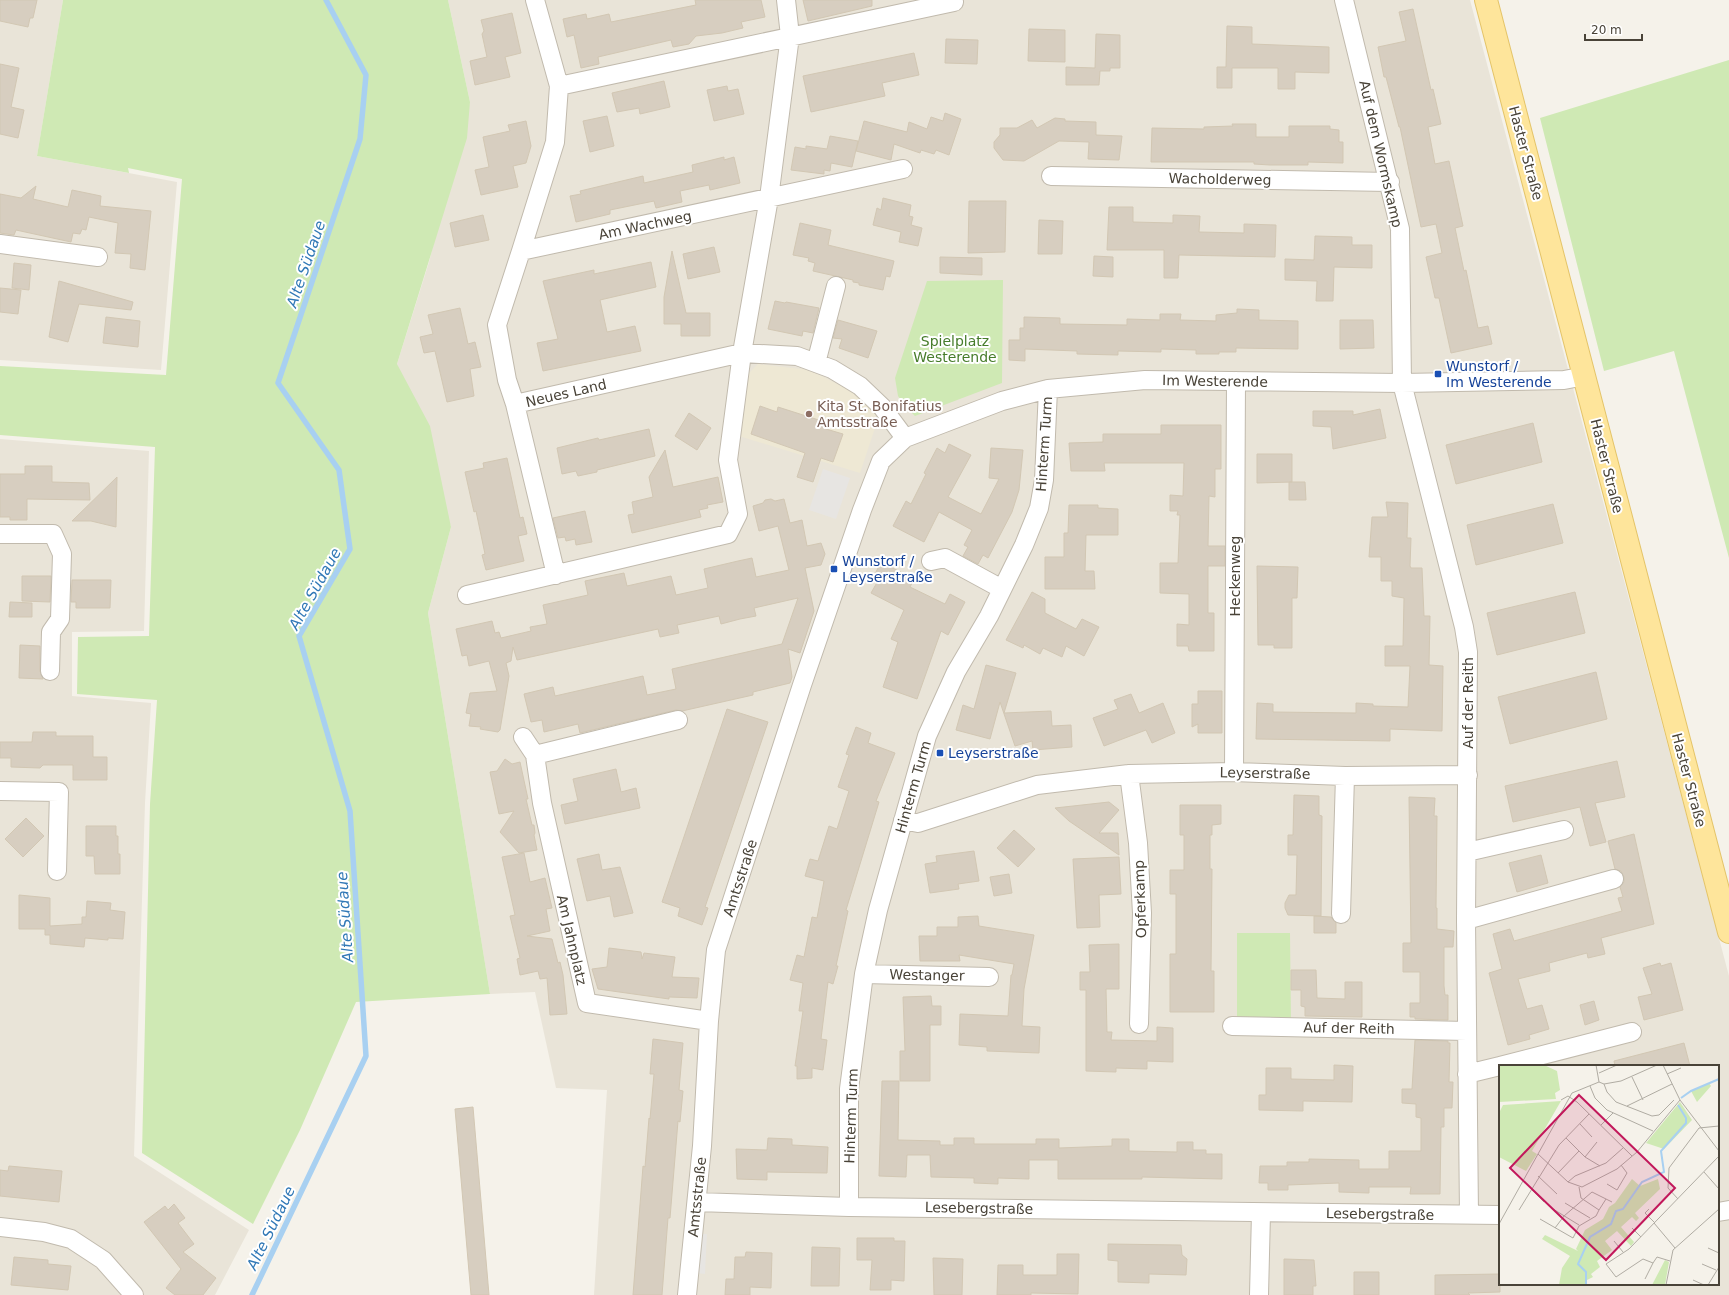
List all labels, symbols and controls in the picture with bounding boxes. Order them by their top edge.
scale bar [1585,16,1642,42]
text: 20 m [1591,23,1622,37]
street label: Auf dem Wormskamp [1356,79,1406,229]
street label: Haster Straße [1506,104,1546,202]
street label: Wacholderweg [1168,170,1272,188]
street label: Am Wachweg [597,207,693,243]
water label: Alte Südaue [282,218,329,311]
park label: Spielplatz Westerende [913,333,997,365]
place label: Wunstorf / Im Westerende [1446,358,1552,390]
marker: Wunstorf / Im Westerende [1433,369,1443,379]
street label: Im Westerende [1162,372,1268,390]
street label: Neues Land [524,376,608,410]
street label: Hinterm Turm [1033,396,1055,492]
place label: Kita St. Bonifatius Amtsstraße [817,398,942,430]
marker: Kita St. Bonifatius Amtsstraße [804,409,814,419]
street label: Haster Straße [1588,417,1626,515]
street label: Heckenweg [1227,536,1243,616]
water label: Alte Südaue [285,545,345,634]
place label: Wunstorf / Leyserstraße [842,553,933,585]
marker: Wunstorf / Leyserstraße [829,564,839,574]
street label: Auf der Reith [1460,657,1476,749]
street label: Haster Straße [1669,731,1709,829]
street label: Hinterm Turm [892,739,934,835]
place label: Leyserstraße [948,745,1039,761]
marker: Leyserstraße [935,748,945,758]
street label: Leyserstraße [1220,764,1310,782]
street label: Amtsstraße [720,837,760,919]
street label: Opferkamp [1131,860,1149,938]
water label: Alte Südaue [333,871,357,964]
street label: Am Jahnplatz [554,893,590,987]
street label: Westanger [889,966,965,984]
street label: Auf der Reith [1303,1019,1395,1037]
inset map [1499,1065,1719,1285]
street label: Hinterm Turm [841,1068,861,1164]
street label: Amtsstraße [685,1156,709,1238]
water label: Alte Südaue [243,1183,299,1274]
street label: Lesebergstraße [925,1199,1033,1217]
street label: Lesebergstraße [1326,1205,1434,1223]

